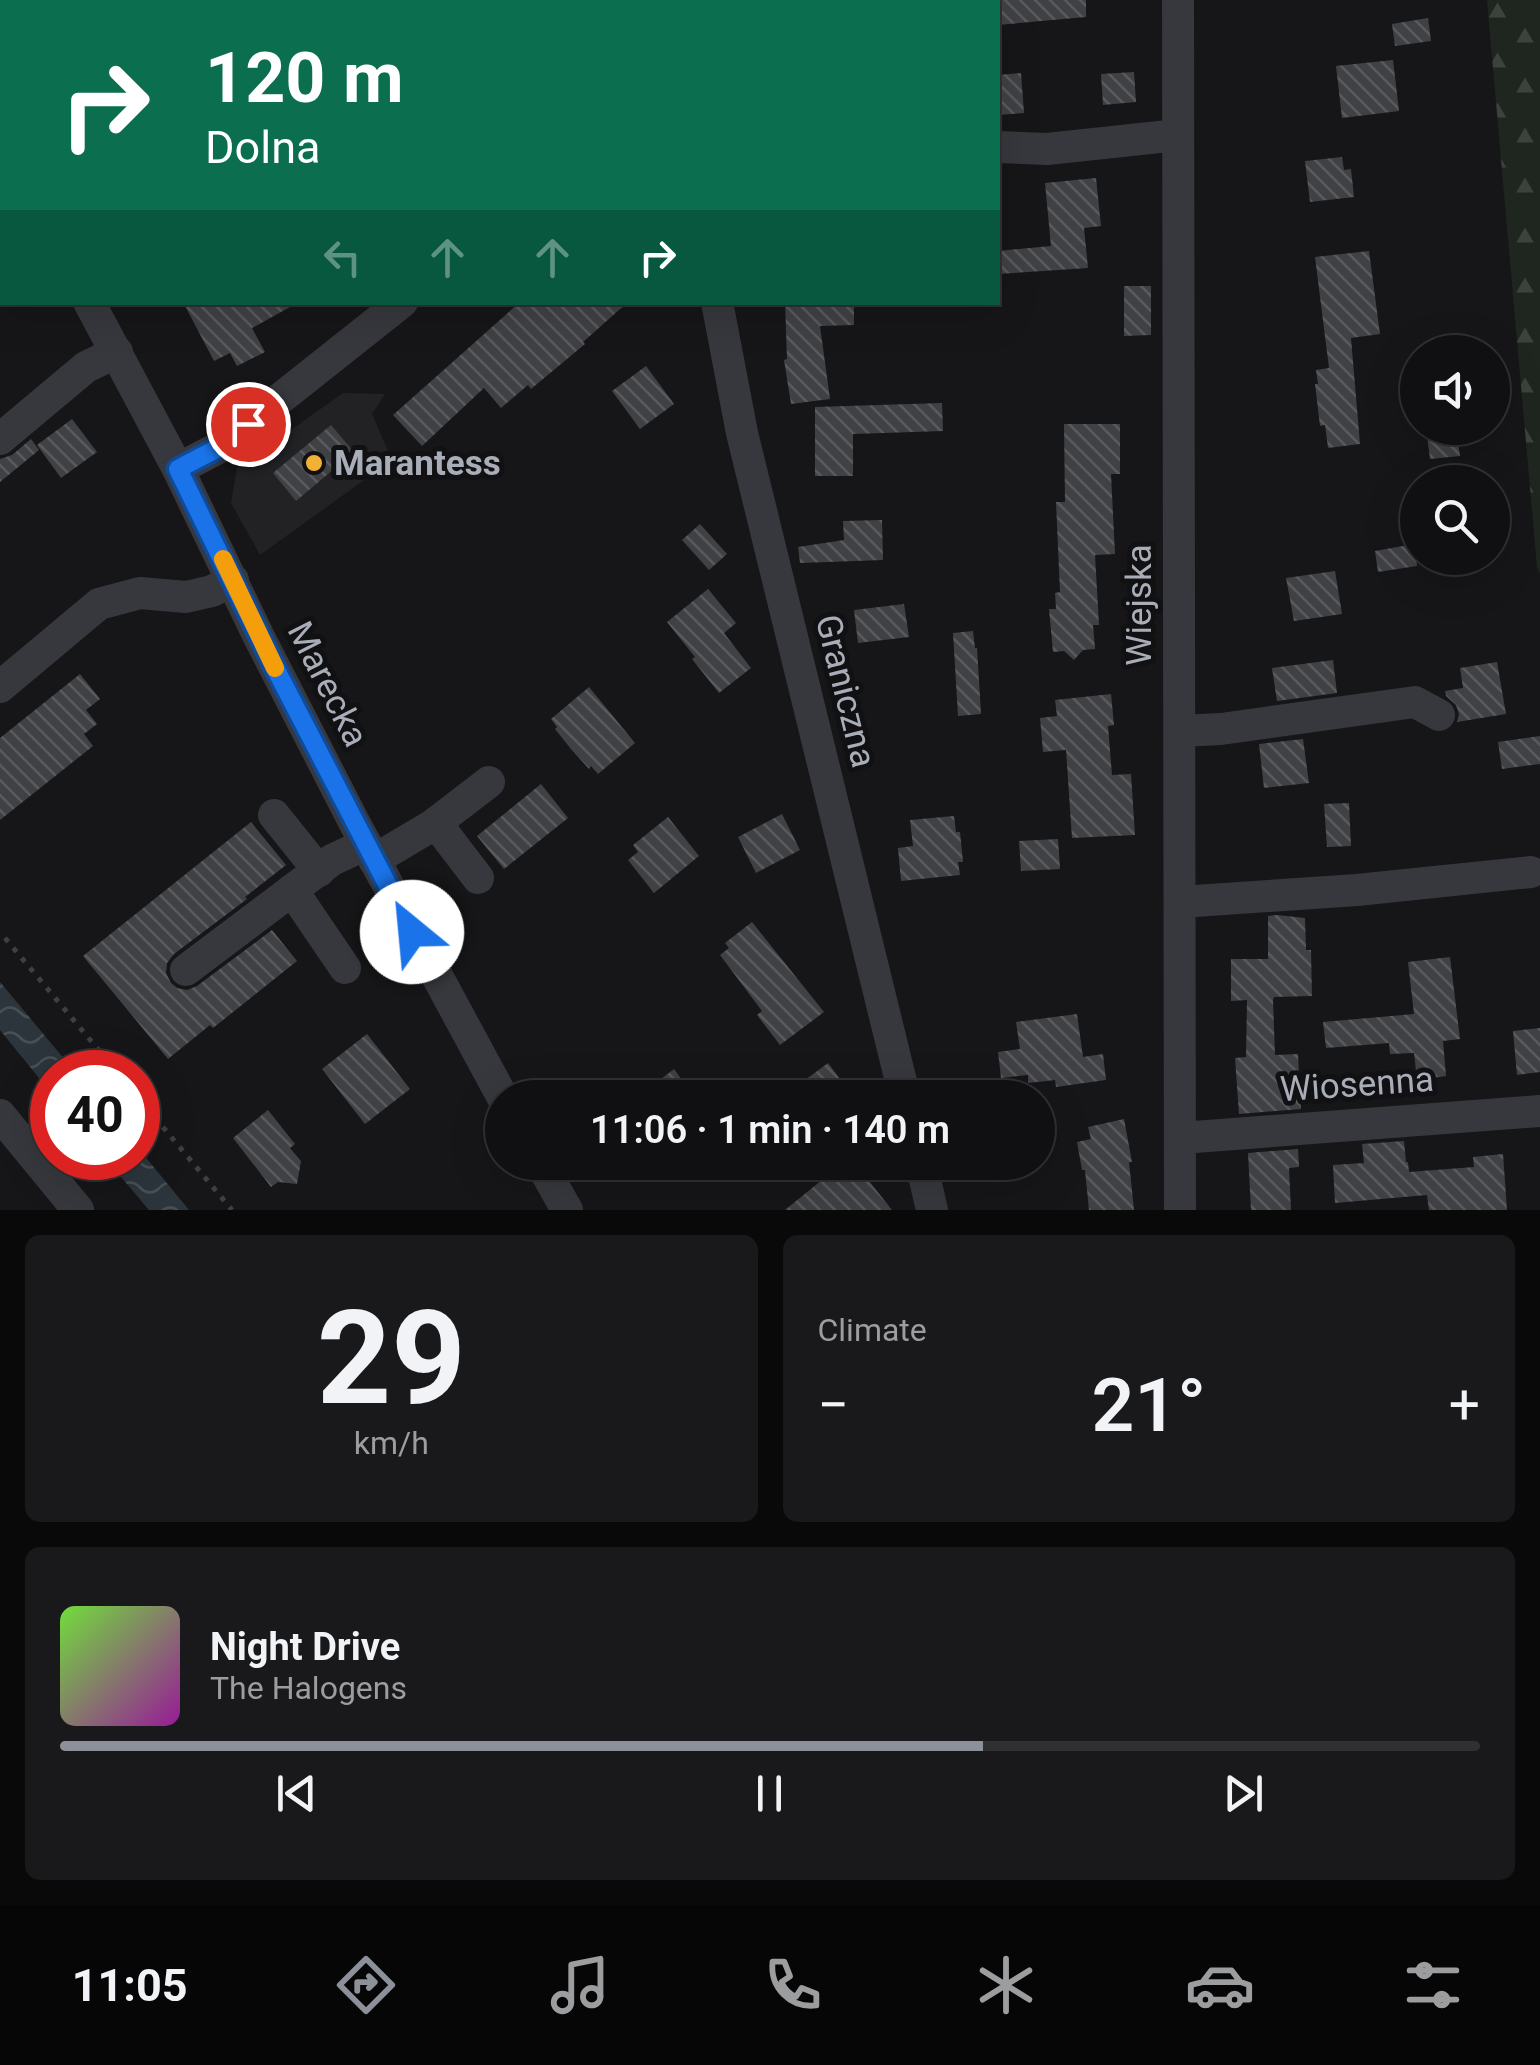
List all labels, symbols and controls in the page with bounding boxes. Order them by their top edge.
text: 120 m [205,37,404,119]
icon: right [40,40,170,170]
text: Dolna [205,121,320,174]
icon: left [315,230,370,285]
icon: ahead [420,230,475,285]
icon: ahead [525,230,580,285]
icon: right [630,230,685,285]
map controls [1400,335,1510,575]
button: sound [1400,335,1510,445]
pin [206,382,291,467]
icon: arrive [221,397,276,452]
place label: Marantess [334,443,501,484]
marker: Marantess [303,452,325,474]
button: search [1400,465,1510,575]
street label: Wiejska [1119,544,1160,666]
street label: Graniczna [807,611,884,772]
street label: Marecka [279,615,376,754]
position arrow [360,880,464,984]
speed limit sign: 40 [30,1050,160,1180]
street label: Wiosenna [1279,1059,1435,1110]
text: 11:06 · 1 min · 140 m [590,1108,950,1152]
text: 29 [317,1282,466,1435]
text: Climate [818,1311,927,1349]
text: 21° [1092,1361,1206,1449]
text: − [818,1373,849,1437]
text: + [1449,1373,1480,1437]
text: km/h [354,1424,429,1462]
text: Night Drive [210,1625,400,1669]
text: The Halogens [210,1669,407,1707]
icon: previous [269,1766,324,1821]
icon: pause [742,1766,797,1821]
icon: next [1216,1766,1271,1821]
icon: directions [331,1950,401,2020]
icon: music [545,1950,615,2020]
icon: phone [758,1950,828,2020]
icon: climate [971,1950,1041,2020]
icon: car [1185,1950,1255,2020]
icon: filters [1398,1950,1468,2020]
text: 11:05 [72,1959,188,2012]

